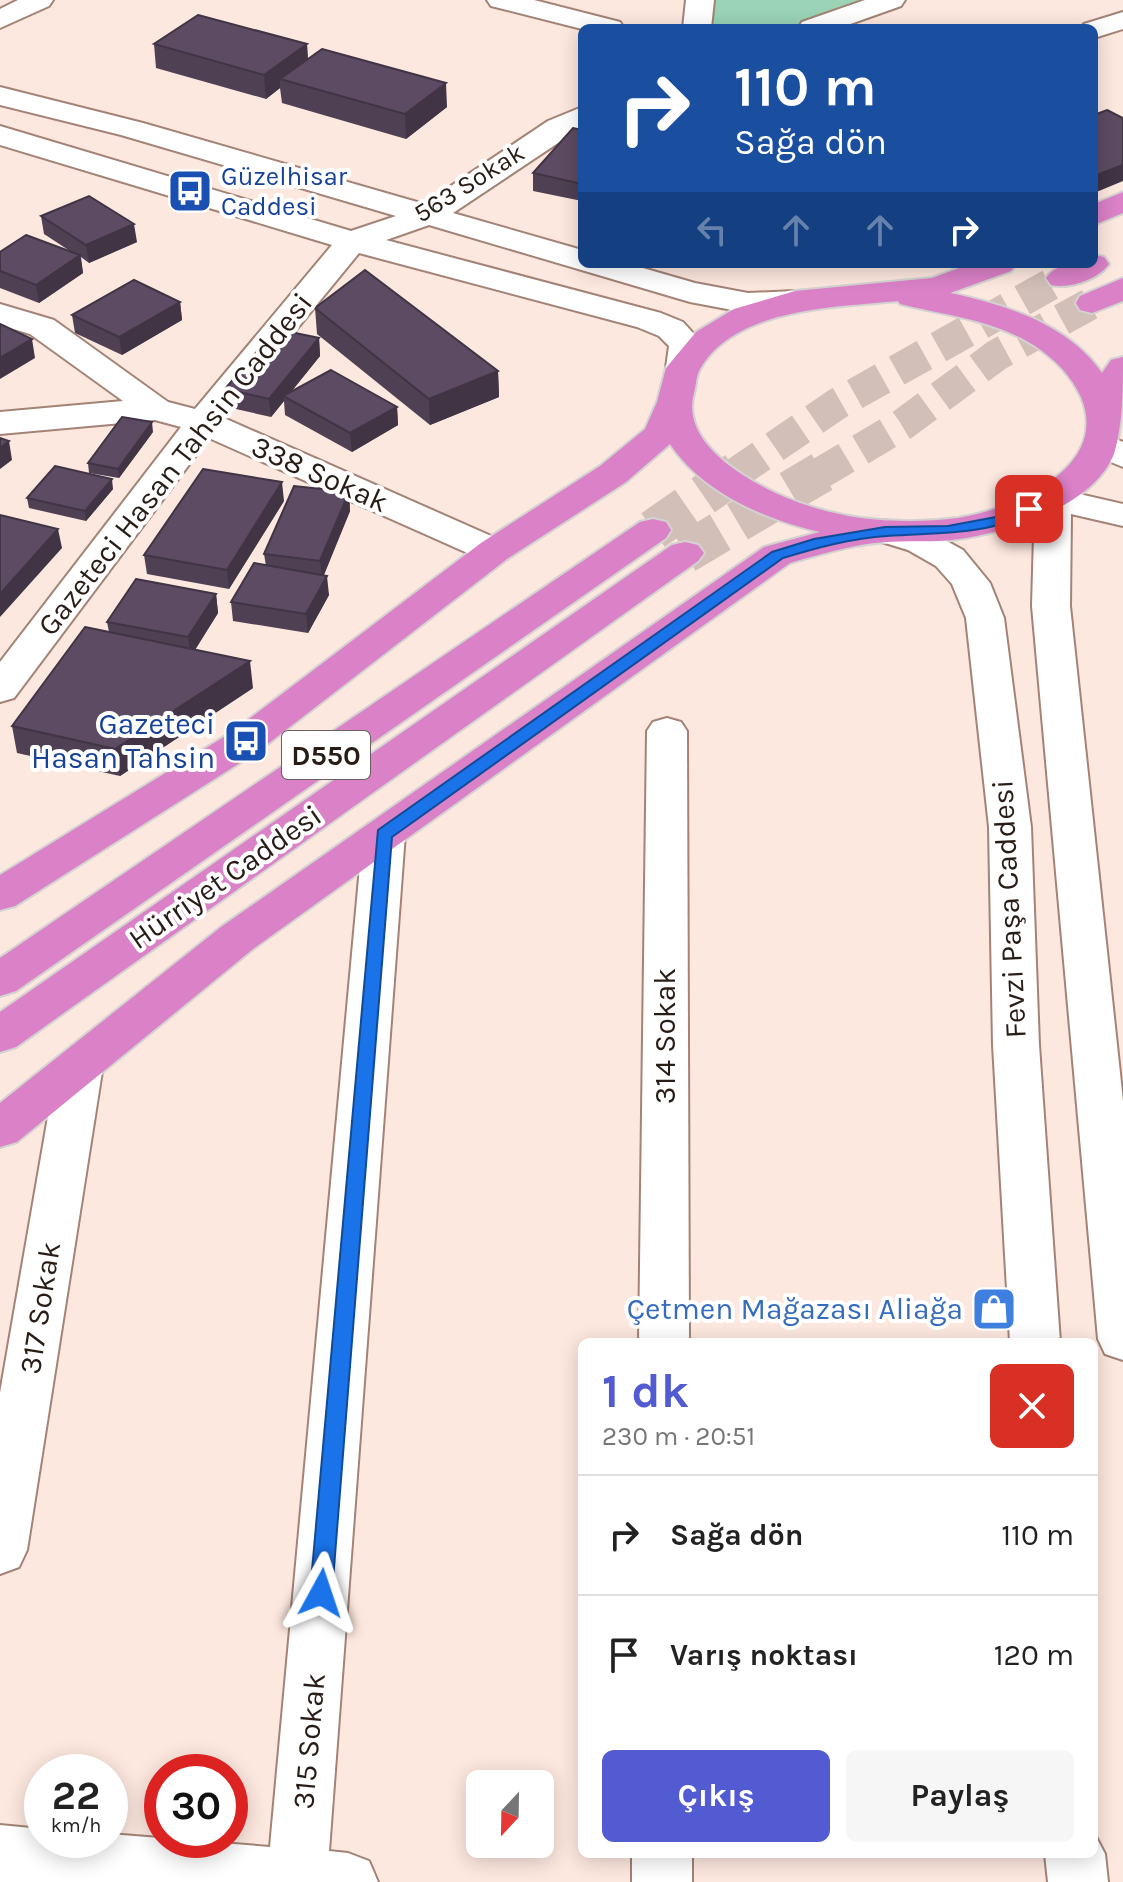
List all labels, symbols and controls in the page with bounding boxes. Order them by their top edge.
text: 110 m [734,54,877,119]
icon: right [602,56,706,160]
text: Sağa dön [734,121,887,163]
street label: 563 Sokak [408,137,530,229]
place label: Güzelhisar Caddesi [221,161,348,222]
bus stop icon: Güzelhisar Caddesi [166,167,214,215]
icon: left [690,208,734,252]
icon: ahead [774,208,818,252]
icon: ahead [858,208,902,252]
icon: right [942,208,986,252]
street label: Gazeteci Hasan Tahsin Caddesi [30,285,320,643]
street label: 338 Sokak [246,428,394,520]
pin [995,475,1063,543]
icon: arrive [1007,487,1051,531]
place label: Gazeteci Hasan Tahsin [31,706,215,776]
bus stop icon: Gazeteci Hasan Tahsin [222,717,270,765]
road number: D550 [282,731,370,779]
street label: Fevzi Paşa Caddesi [984,779,1034,1039]
street label: Hürriyet Caddesi [122,797,328,957]
street label: 314 Sokak [647,968,683,1104]
street label: 317 Sokak [12,1239,68,1377]
shop icon: Çetmen Mağazası Aliağa [970,1285,1018,1333]
place label: Çetmen Mağazası Aliağa [627,1291,963,1327]
text: 1 dk [602,1363,689,1419]
button: close [990,1364,1074,1448]
text: 230 m · 20:51 [602,1421,755,1452]
icon: right [602,1513,646,1557]
text: Sağa dön [670,1517,803,1553]
text: 110 m [1001,1517,1074,1553]
position arrow [279,1551,363,1635]
icon: arrive [602,1633,646,1677]
text: Varış noktası [670,1637,858,1673]
text: 120 m [994,1637,1074,1673]
street label: 315 Sokak [285,1671,333,1811]
button: Çıkış [602,1750,830,1842]
button: Paylaş [846,1750,1074,1842]
speed limit sign: 30 [144,1754,248,1858]
north arrow [466,1770,554,1858]
map controls [466,1770,554,1858]
text: 22 [52,1772,100,1819]
text: km/h [51,1814,101,1837]

